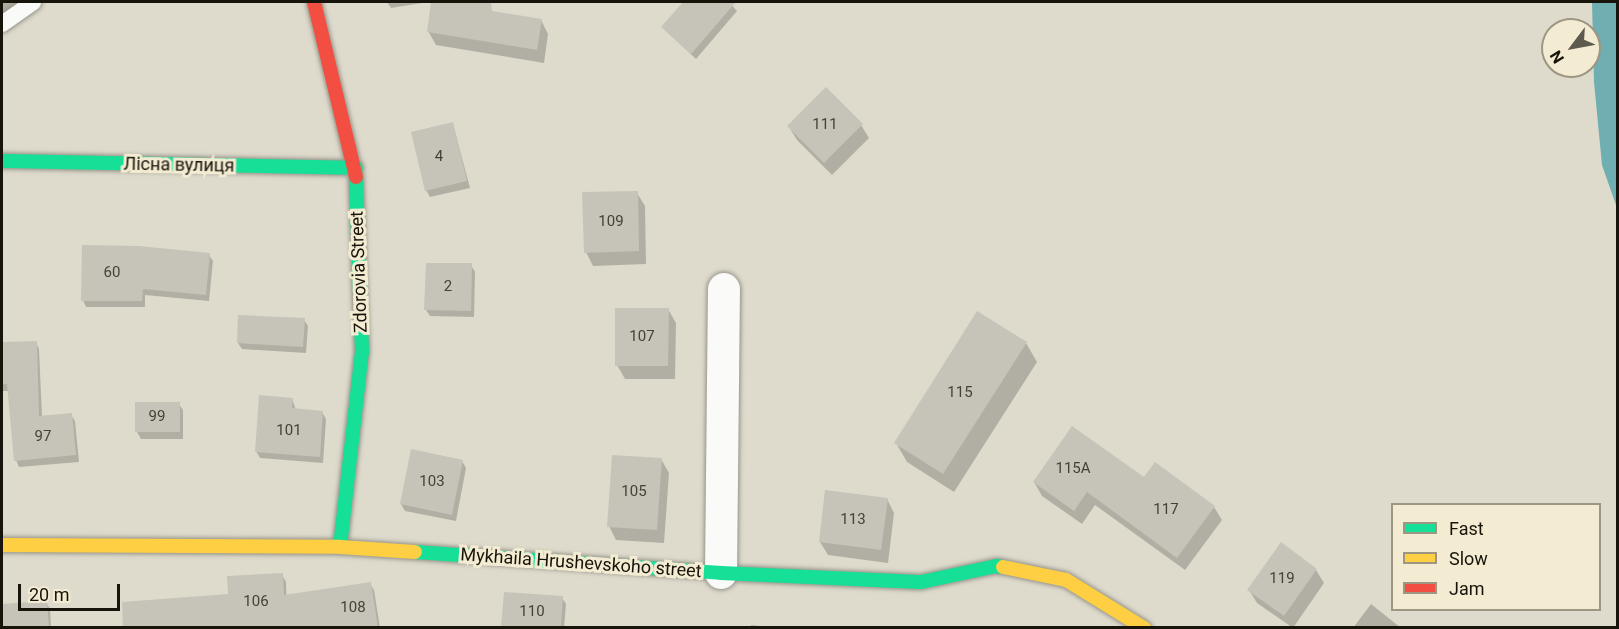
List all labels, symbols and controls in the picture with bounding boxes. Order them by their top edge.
north arrow [1541,18,1601,78]
text: N [1546,47,1568,67]
house number: 111 [812,116,838,134]
house number: 4 [435,148,443,166]
street label: Лісна вулиця [123,153,235,177]
street label: Zdorovia Street [346,211,372,333]
house number: 109 [598,213,624,231]
house number: 60 [104,264,120,282]
house number: 2 [444,278,452,296]
house number: 107 [629,328,655,346]
house number: 115 [947,384,973,402]
house number: 99 [149,408,165,426]
house number: 101 [276,422,302,440]
house number: 97 [35,428,51,446]
house number: 115А [1055,460,1091,478]
house number: 103 [419,473,445,491]
house number: 105 [621,483,647,501]
house number: 117 [1153,501,1179,519]
legend [1391,503,1601,611]
house number: 113 [840,511,866,529]
text: Fast [1449,518,1484,539]
street label: Mykhaila Hrushevskoho street [460,544,702,582]
text: Slow [1449,548,1488,569]
house number: 119 [1269,570,1295,588]
scale bar [21,572,123,610]
text: Jam [1449,578,1485,599]
text: 20 m [29,584,69,605]
house number: 106 [243,593,269,611]
house number: 108 [340,599,366,617]
house number: 110 [519,603,545,621]

